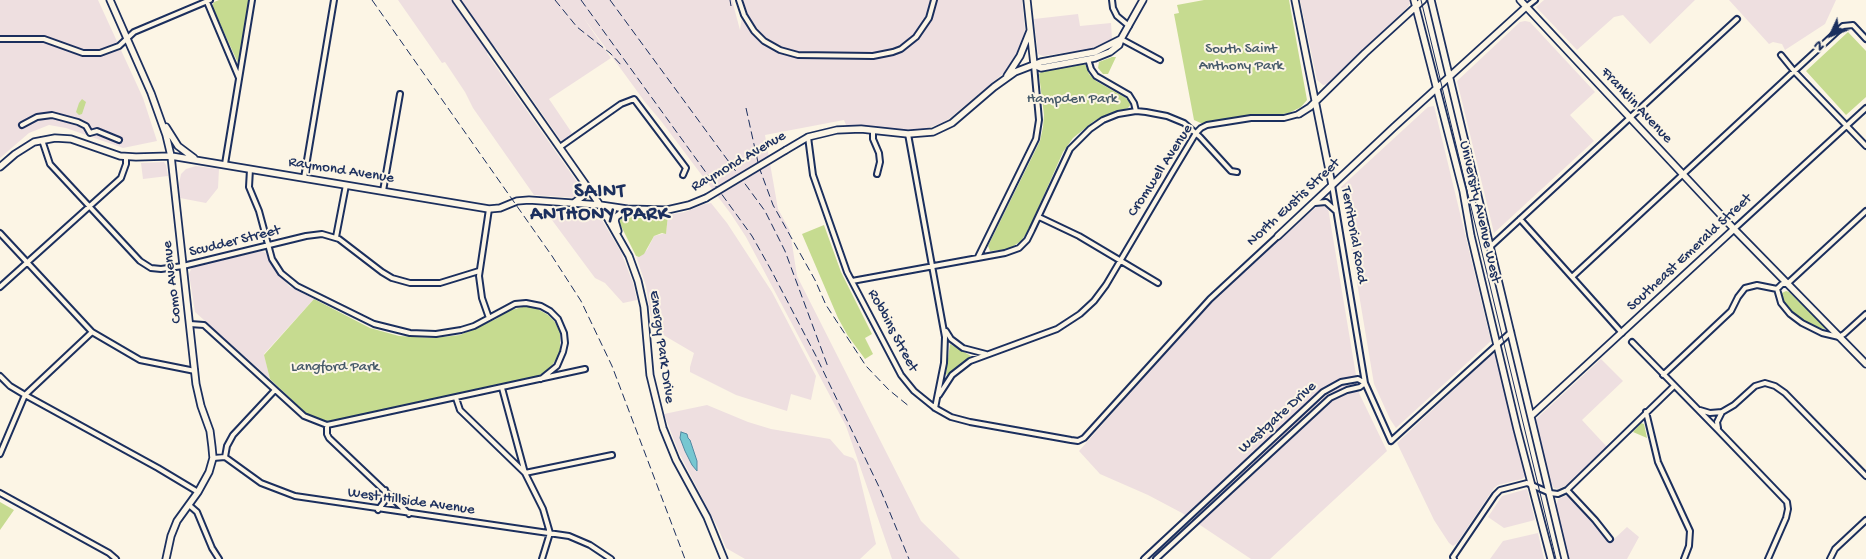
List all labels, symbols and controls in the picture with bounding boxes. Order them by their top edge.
north arrow [1806,10,1856,60]
text: N [1810,36,1829,55]
park label: South Saint Anthony Park [1199,41,1283,76]
street label: Franklin Avenue [1596,64,1676,148]
park label: Hampden Park [1027,91,1117,109]
street label: Cromwell Avenue [1124,121,1198,221]
street label: Raymond Avenue [688,128,790,196]
street label: University Avenue West [1454,139,1504,285]
street label: Raymond Avenue [287,154,395,188]
street label: North Eustis Street [1244,155,1344,251]
district label: SAINT ANTHONY PARK [529,181,671,228]
street label: Territorial Road [1336,185,1370,285]
street label: Southeast Emerald Street [1624,190,1756,316]
street label: Scudder Street [188,222,282,262]
street label: Como Avenue [159,240,187,324]
street label: Robbins Street [863,287,921,375]
street label: Energy Park Drive [644,289,678,405]
park label: Langford Park [291,359,379,377]
street label: Westgate Drive [1235,378,1321,458]
street label: West Hillside Avenue [346,484,476,520]

